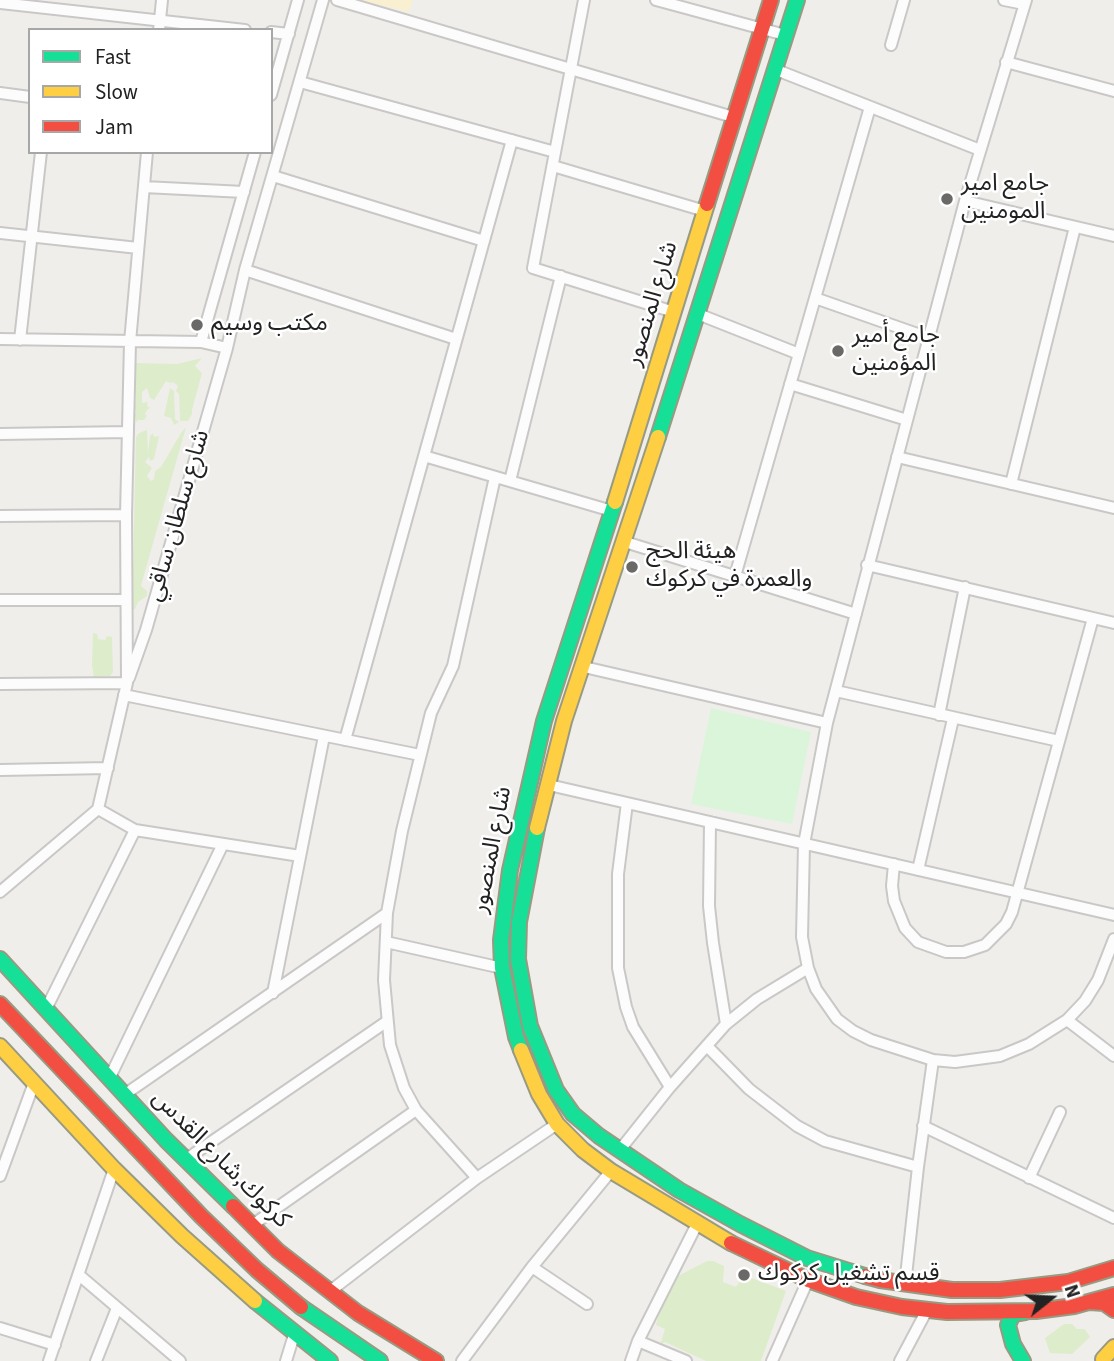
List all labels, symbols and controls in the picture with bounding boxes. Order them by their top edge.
legend [28,28,273,154]
text: Fast [95,42,131,72]
text: Slow [95,77,138,107]
text: Jam [95,112,133,142]
place label: جامع امير المومنين [961,171,1049,227]
marker: جامع امير المومنين [939,191,955,207]
street label: شارع المنصور [620,238,686,370]
place label: مكتب وسيم [211,311,328,339]
marker: مكتب وسيم [189,317,205,333]
place label: جامع أمير المؤمنين [852,323,940,379]
marker: جامع أمير المؤمنين [830,343,846,359]
street label: شارع سلطان ساقي [141,427,217,605]
place label: هيئة الحج والعمرة في كركوك [646,539,812,595]
marker: هيئة الحج والعمرة في كركوك [624,559,640,575]
street label: شارع المنصور [467,784,519,916]
street label: كركوك,شارع القدس [145,1085,295,1235]
place label: قسم تشغيل كركوك [758,1261,940,1289]
north arrow [1016,1263,1086,1333]
marker: قسم تشغيل كركوك [736,1267,752,1283]
text: N [1057,1281,1086,1302]

